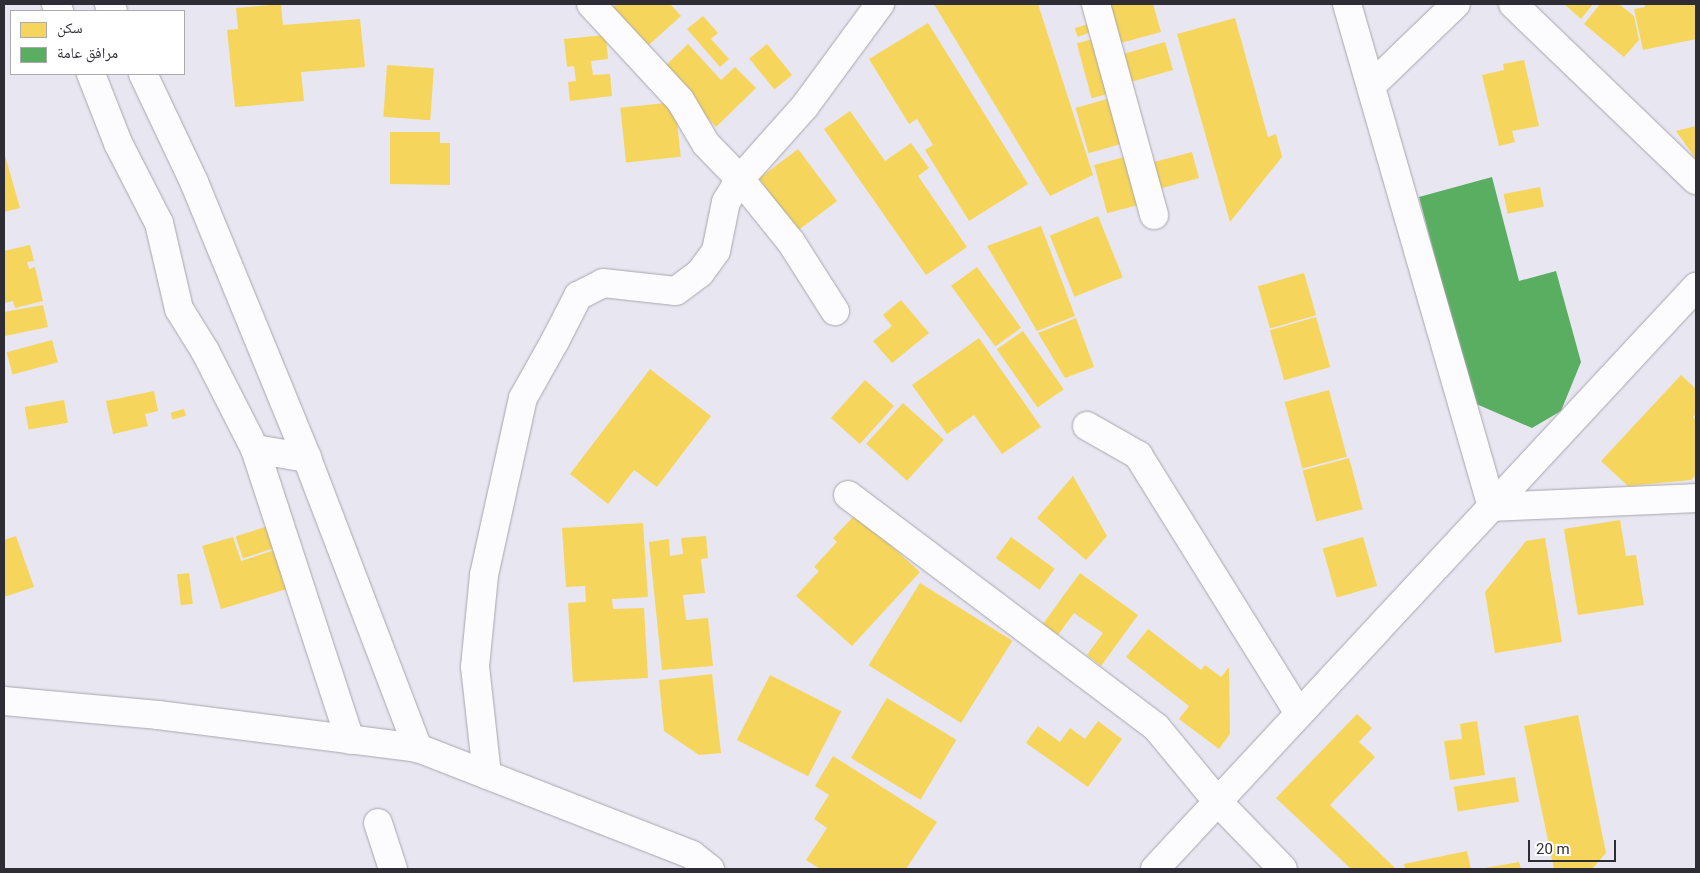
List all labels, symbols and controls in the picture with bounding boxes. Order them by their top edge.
legend [10,10,185,75]
text: سكن [57,19,83,37]
text: مرافق عامة [57,44,118,62]
scale bar [1530,830,1618,862]
text: 20 m [1536,840,1570,858]

